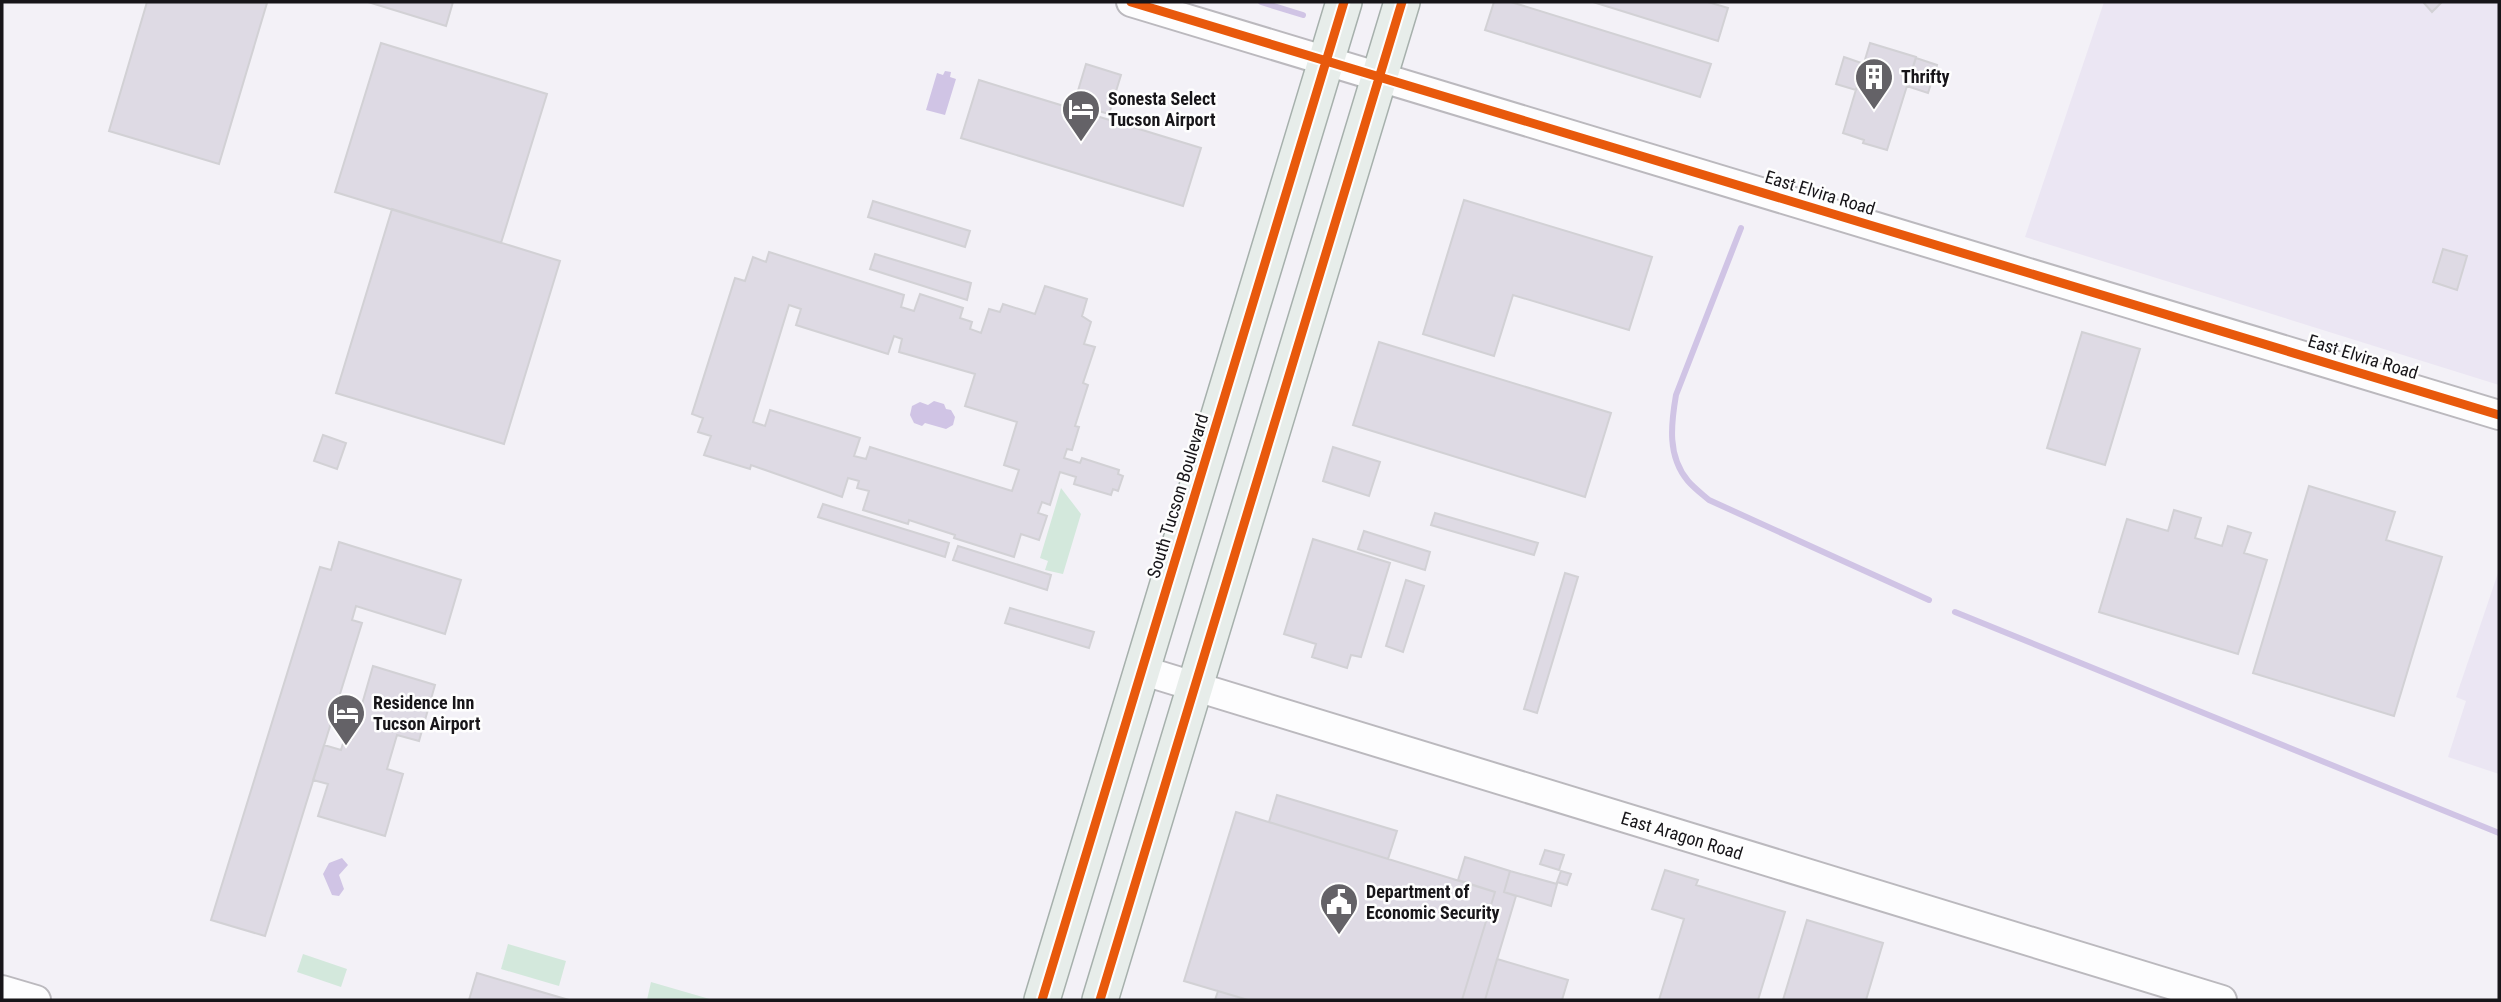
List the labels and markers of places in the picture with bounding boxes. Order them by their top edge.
building icon: Thrifty [1853,56,1895,111]
place label: Thrifty [1901,66,1950,87]
hotel icon: Sonesta Select Tucson Airport [1060,88,1102,143]
place label: Sonesta Select Tucson Airport [1108,88,1216,130]
hotel icon: Residence Inn Tucson Airport [325,692,367,747]
place label: Residence Inn Tucson Airport [373,692,481,734]
public building icon: Department of Economic Security [1318,881,1360,936]
place label: Department of Economic Security [1366,881,1500,923]

